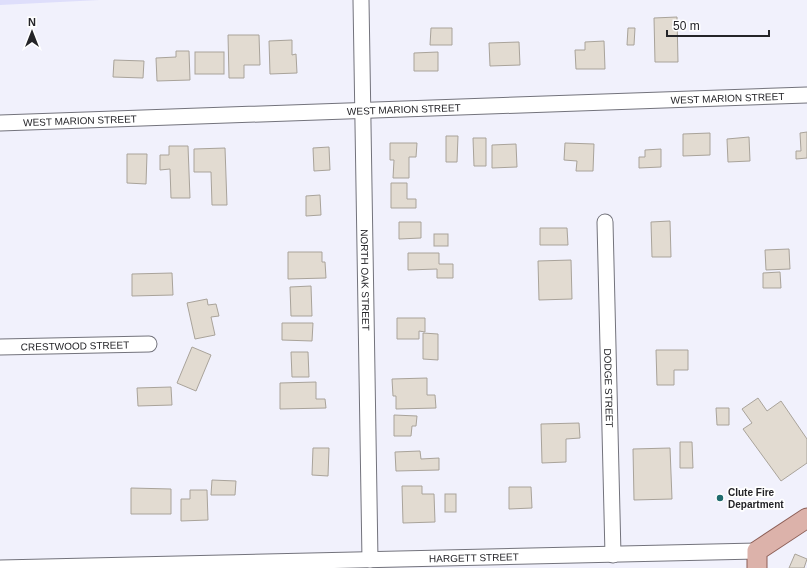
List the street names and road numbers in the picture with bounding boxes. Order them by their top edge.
street label: WEST MARION STREET [670,90,785,105]
street label: WEST MARION STREET [347,102,461,116]
street label: WEST MARION STREET [23,113,137,128]
street label: NORTH OAK STREET [359,229,372,331]
street label: CRESTWOOD STREET [21,339,129,352]
street label: DODGE STREET [603,348,615,428]
street label: HARGETT STREET [429,551,519,564]

